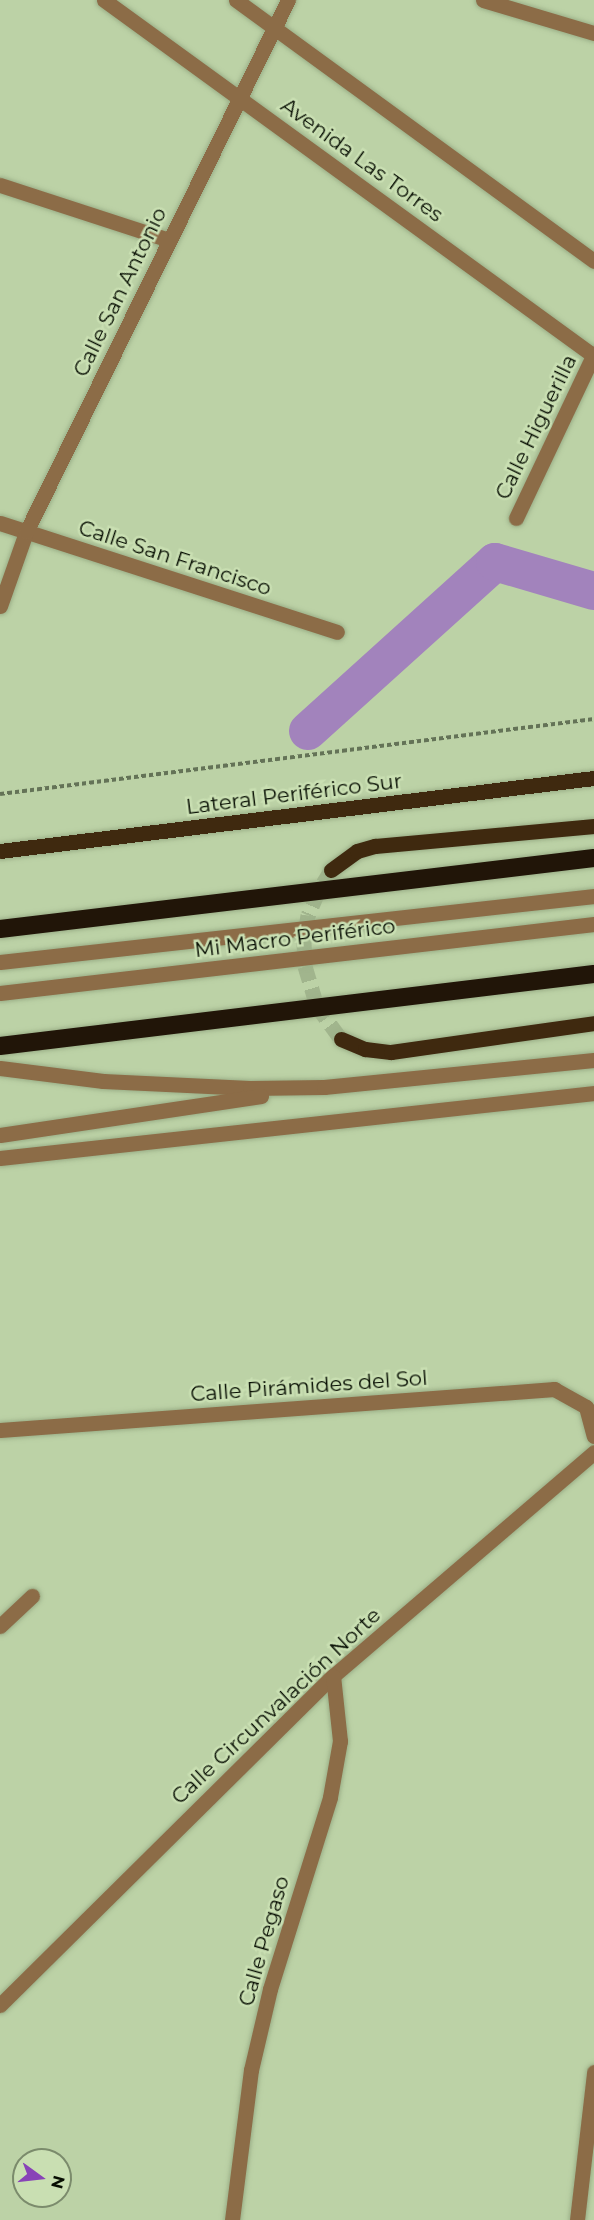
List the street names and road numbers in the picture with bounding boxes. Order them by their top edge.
street label: Avenida Las Torres [276,93,448,227]
street label: Calle San Antonio [68,203,172,381]
street label: Calle Higuerilla [490,350,582,504]
street label: Calle San Francisco [75,515,275,601]
street label: Lateral Periférico Sur [185,768,403,820]
street label: Mi Macro Periférico [193,913,397,963]
street label: Calle Pirámides del Sol [190,1365,428,1407]
street label: Calle Circunvalación Norte [166,1602,386,1810]
street label: Calle Pegaso [233,1873,295,2009]

